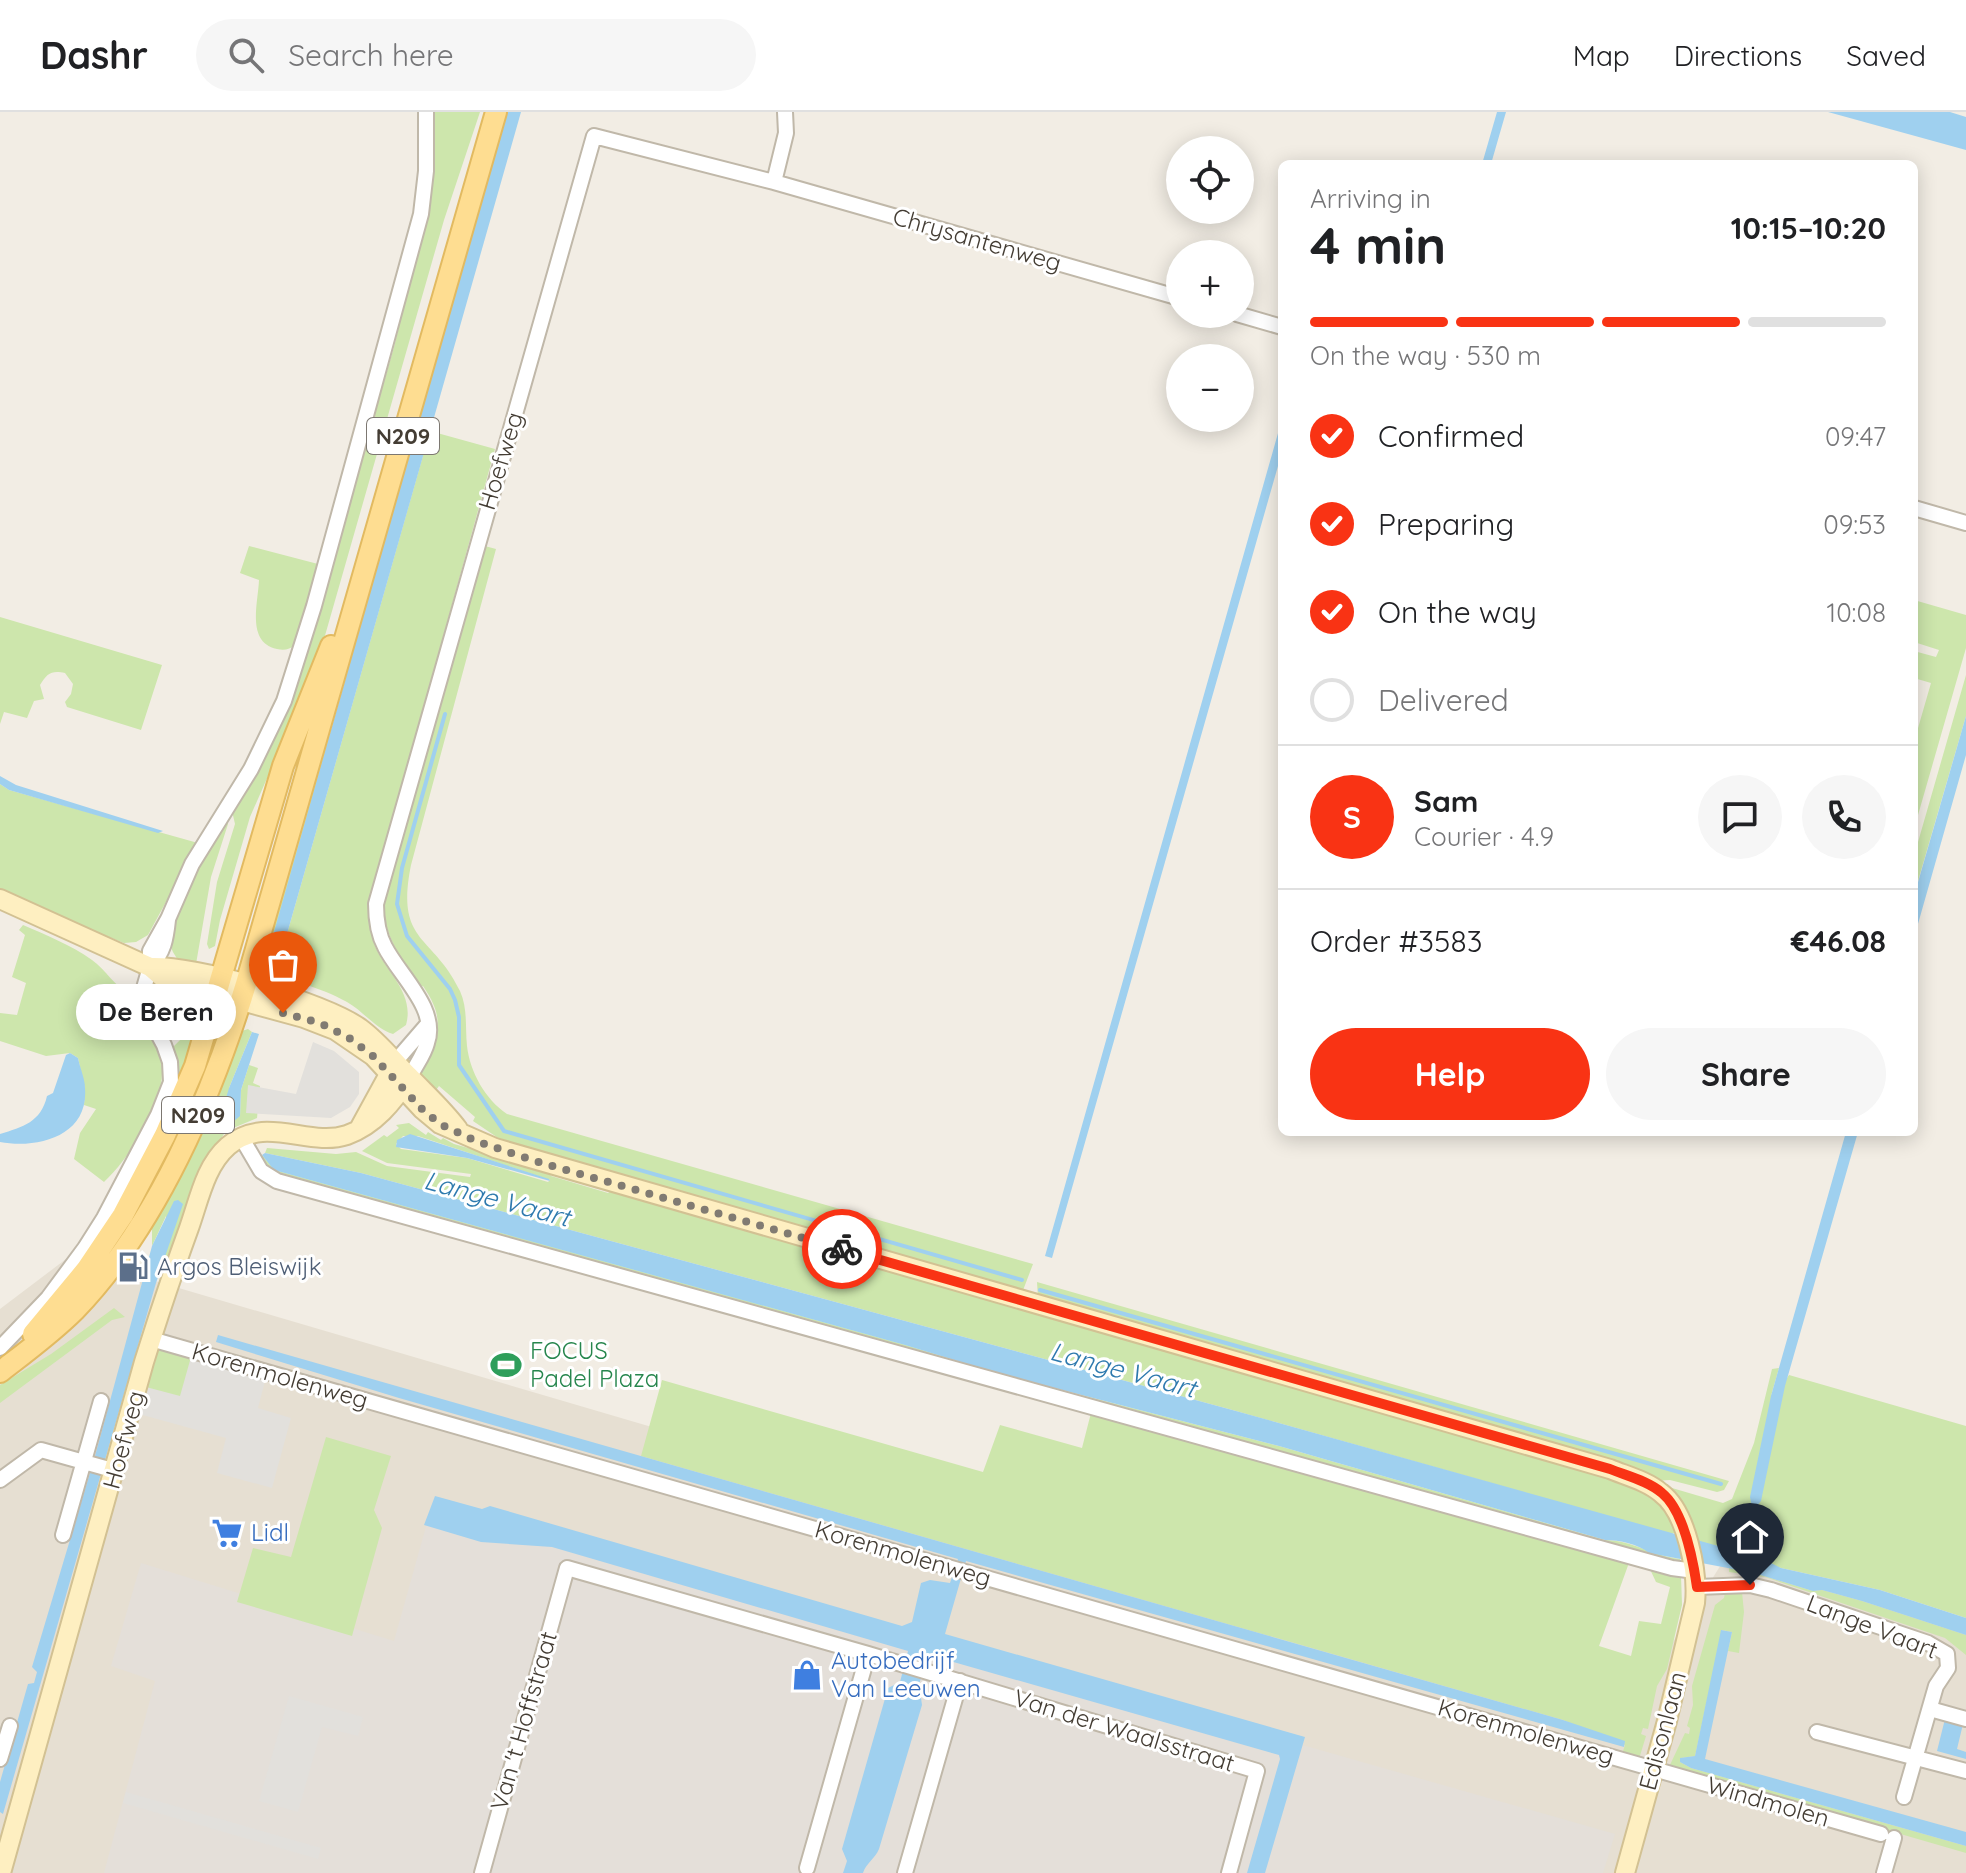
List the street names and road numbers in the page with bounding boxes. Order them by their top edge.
street label: Chrysantenweg [890,201,1065,277]
street label: Hoefweg [471,408,529,513]
road number: N209 [367,418,439,454]
road number: N209 [162,1097,234,1133]
street label: Korenmolenweg [189,1336,372,1415]
street label: Hoefweg [96,1387,151,1492]
street label: Korenmolenweg [812,1514,995,1593]
street label: Lange Vaart [1802,1587,1942,1665]
street label: Van 't Hoffstraat [483,1628,563,1814]
street label: Edisonlaan [1632,1668,1692,1793]
street label: Van der Waalsstraat [1010,1682,1238,1778]
street label: Korenmolenweg [1435,1692,1618,1771]
street label: Windmolen [1704,1769,1833,1833]

